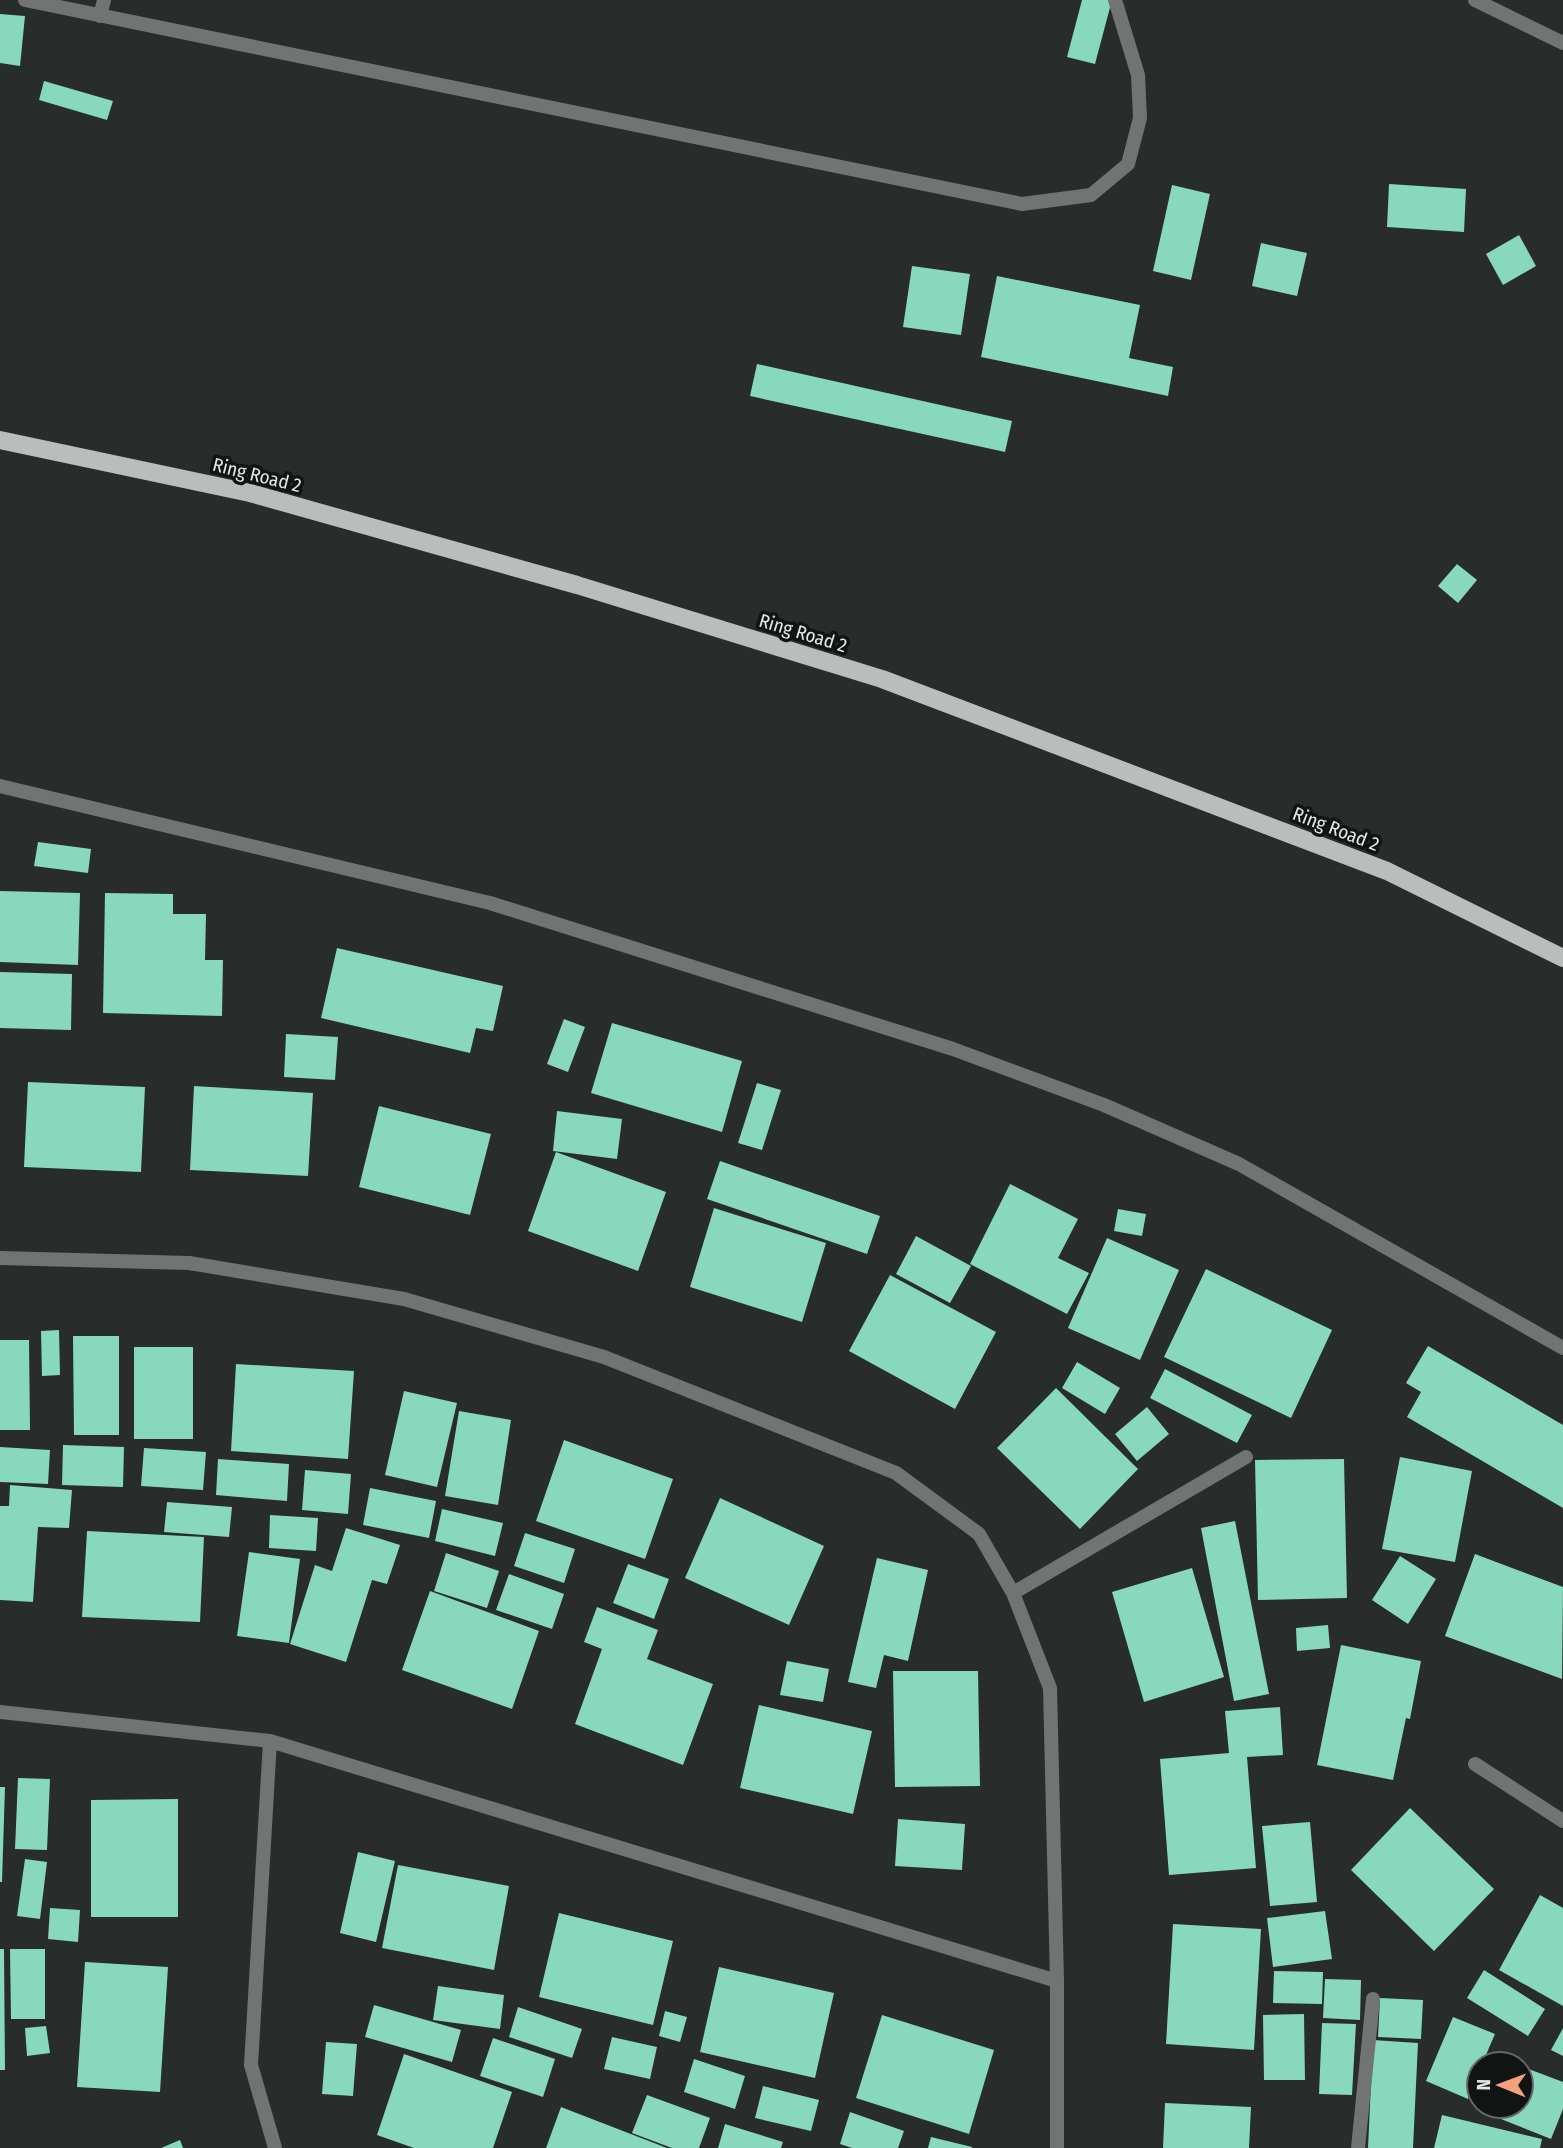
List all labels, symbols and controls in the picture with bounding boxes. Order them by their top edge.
street label: Ring Road 2 [210,453,304,497]
street label: Ring Road 2 [756,609,850,657]
street label: Ring Road 2 [1289,802,1383,856]
north arrow [1465,2050,1535,2120]
text: N [1472,2079,1495,2091]

